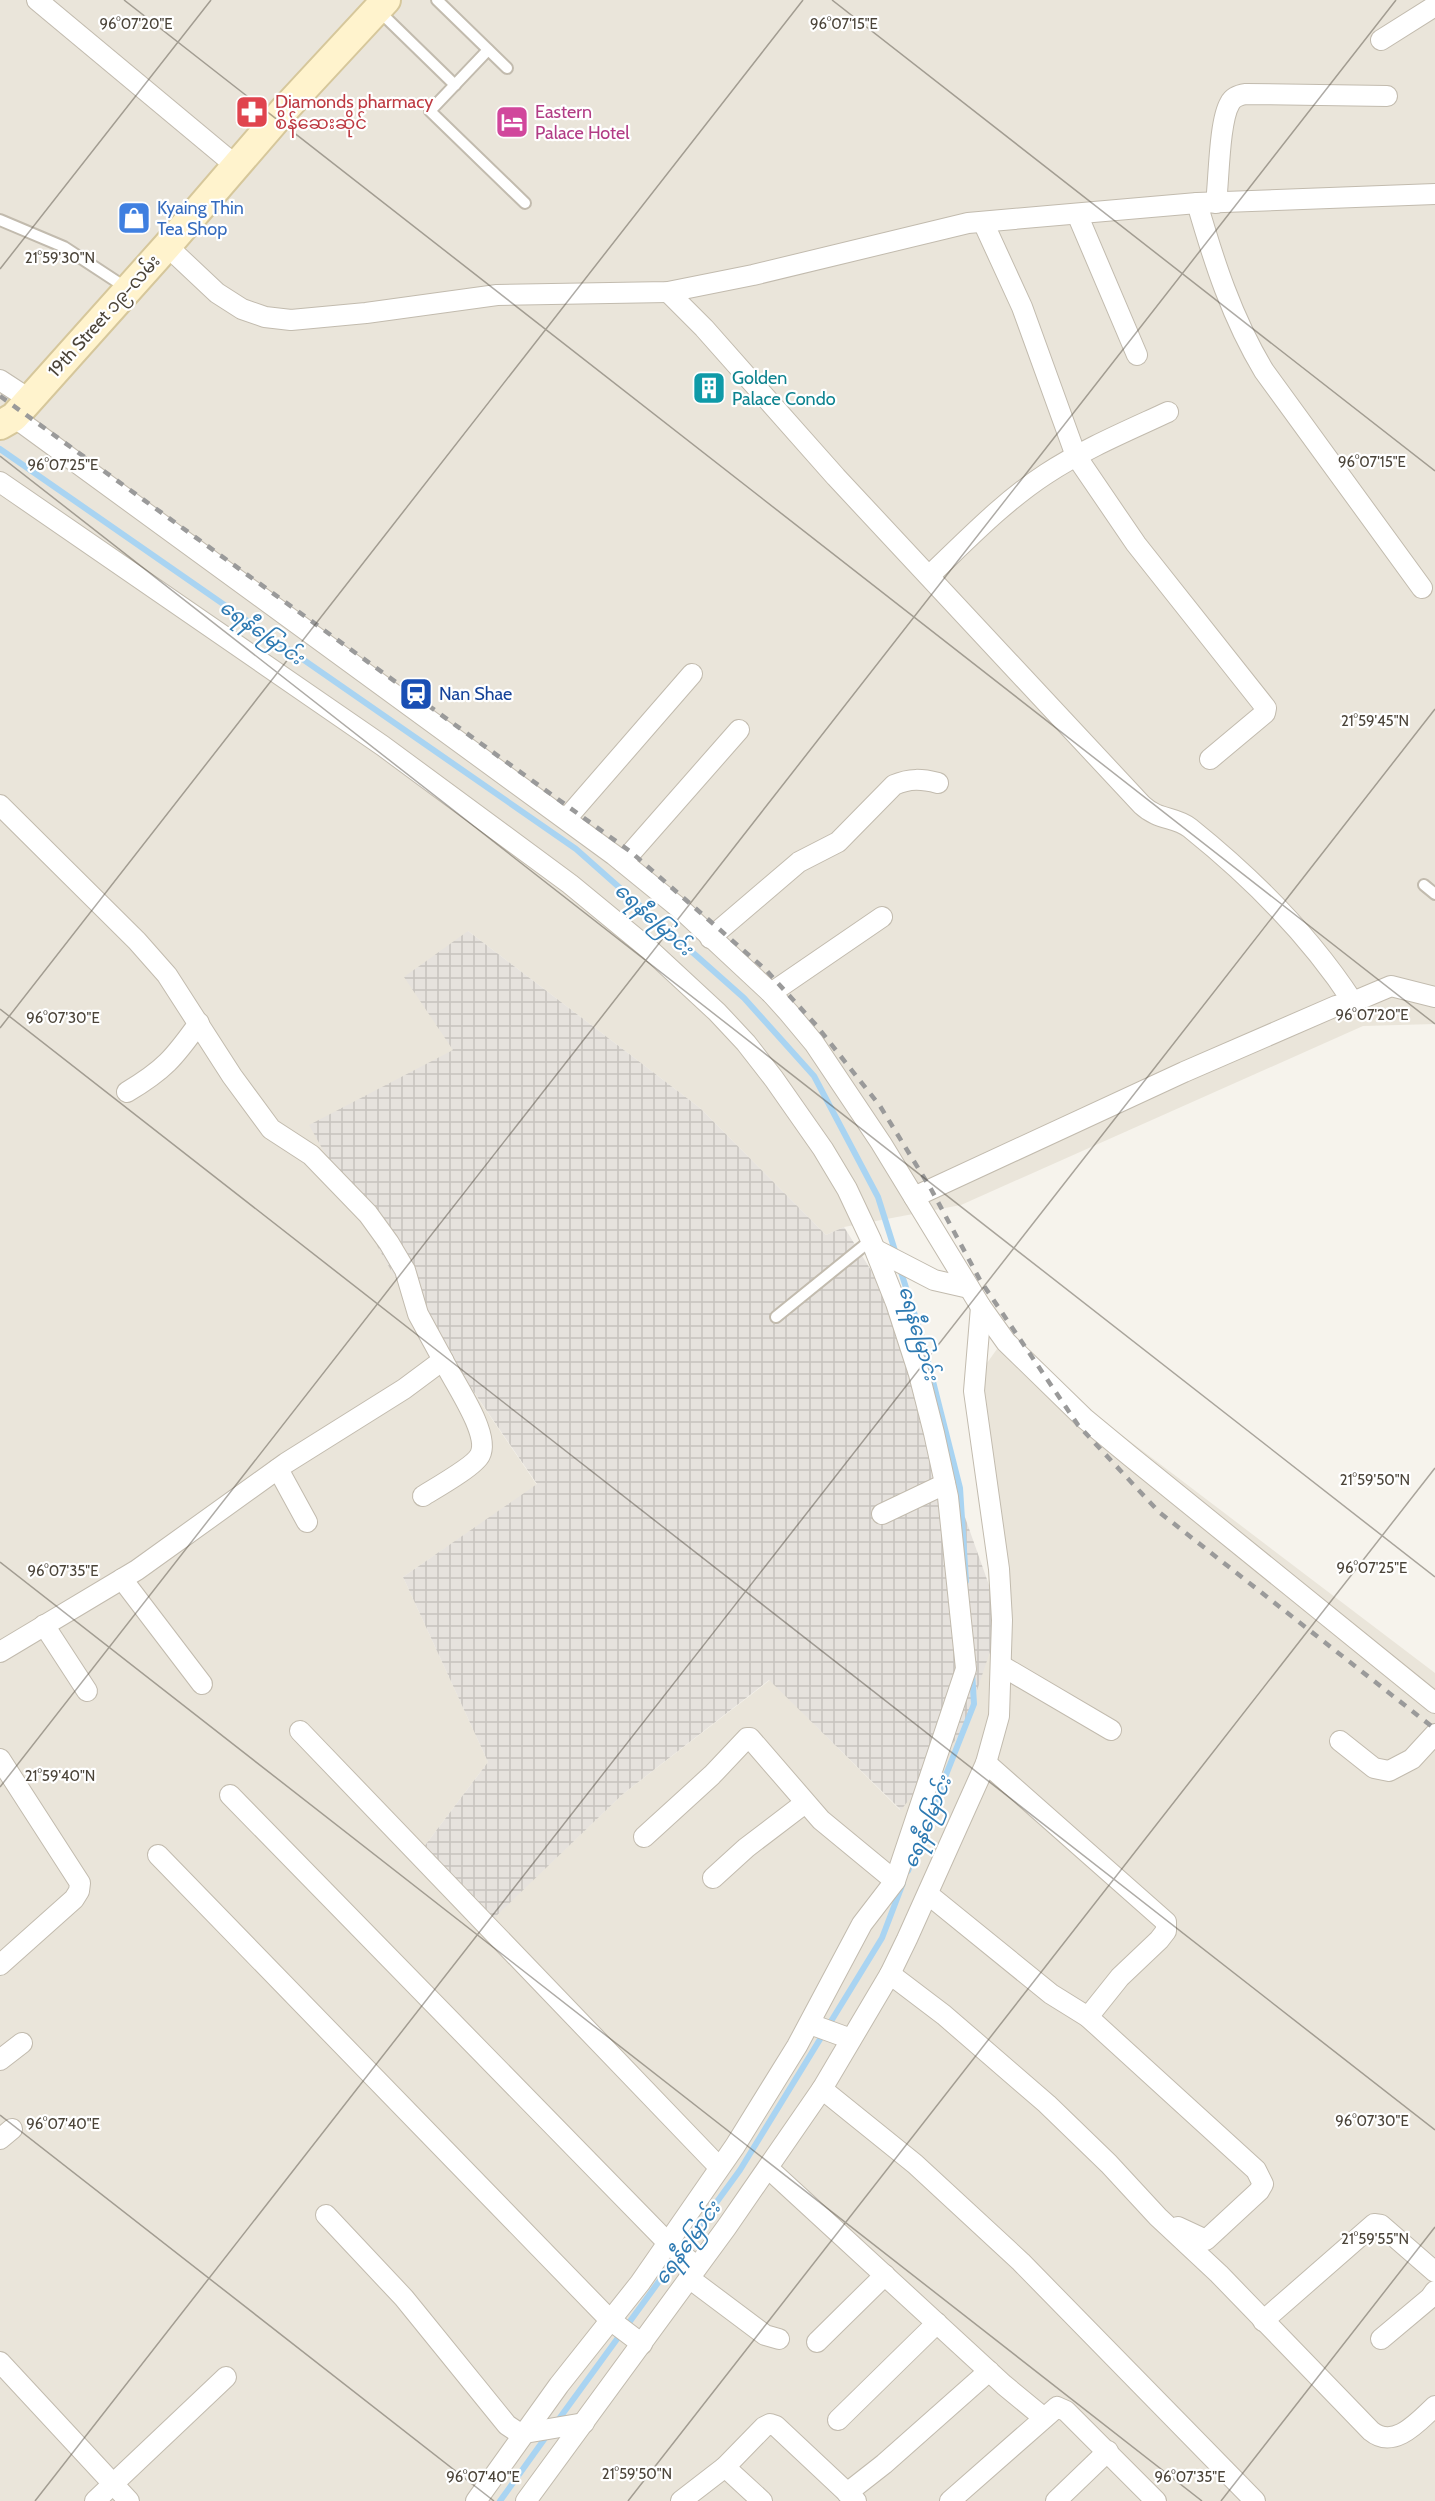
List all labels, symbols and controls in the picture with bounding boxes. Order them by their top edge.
text: 96°07'20"E [99,15,173,33]
text: 96°07'15"E [810,15,878,33]
place label: Diamonds pharmacy စိန်ဆေးဆိုင် [275,91,433,138]
pharmacy icon: Diamonds pharmacy စိန်ဆေးဆိုင် [234,94,270,130]
place label: Eastern Palace Hotel [535,101,630,144]
hotel icon: Eastern Palace Hotel [494,104,530,140]
place label: Kyaing Thin Tea Shop [157,197,244,240]
shop icon: Kyaing Thin Tea Shop [116,200,152,236]
text: 21°59'30"N [25,249,95,267]
street label: 19th Street ၁၉−လမ်း [42,249,168,384]
place label: Golden Palace Condo [732,367,836,410]
building icon: Golden Palace Condo [691,370,727,406]
text: 96°07'15"E [1338,453,1406,471]
text: 96°07'25"E [28,456,98,474]
water label: ရေနီမြောင်း [213,593,311,674]
station icon: Nan Shae [398,676,434,712]
place label: Nan Shae [439,683,512,705]
text: 21°59'45"N [1341,712,1409,730]
water label: ရေနီမြောင်း [607,876,700,965]
text: 96°07'20"E [1335,1006,1409,1024]
text: 96°07'30"E [26,1009,100,1027]
water label: ရေနီမြောင်း [889,1283,946,1385]
text: 21°59'50"N [1340,1471,1410,1489]
text: 96°07'25"E [1337,1559,1407,1577]
text: 96°07'35"E [27,1562,99,1580]
text: 21°59'40"N [25,1767,95,1785]
water label: ရေနီမြောင်း [896,1771,961,1873]
text: 96°07'30"E [1335,2112,1409,2130]
text: 96°07'40"E [26,2115,100,2133]
water label: ရေနီမြောင်း [647,2195,730,2292]
text: 21°59'55"N [1341,2230,1409,2248]
text: 21°59'50"N [602,2465,672,2483]
text: 96°07'40"E [446,2468,520,2486]
text: 96°07'35"E [1154,2468,1226,2486]

